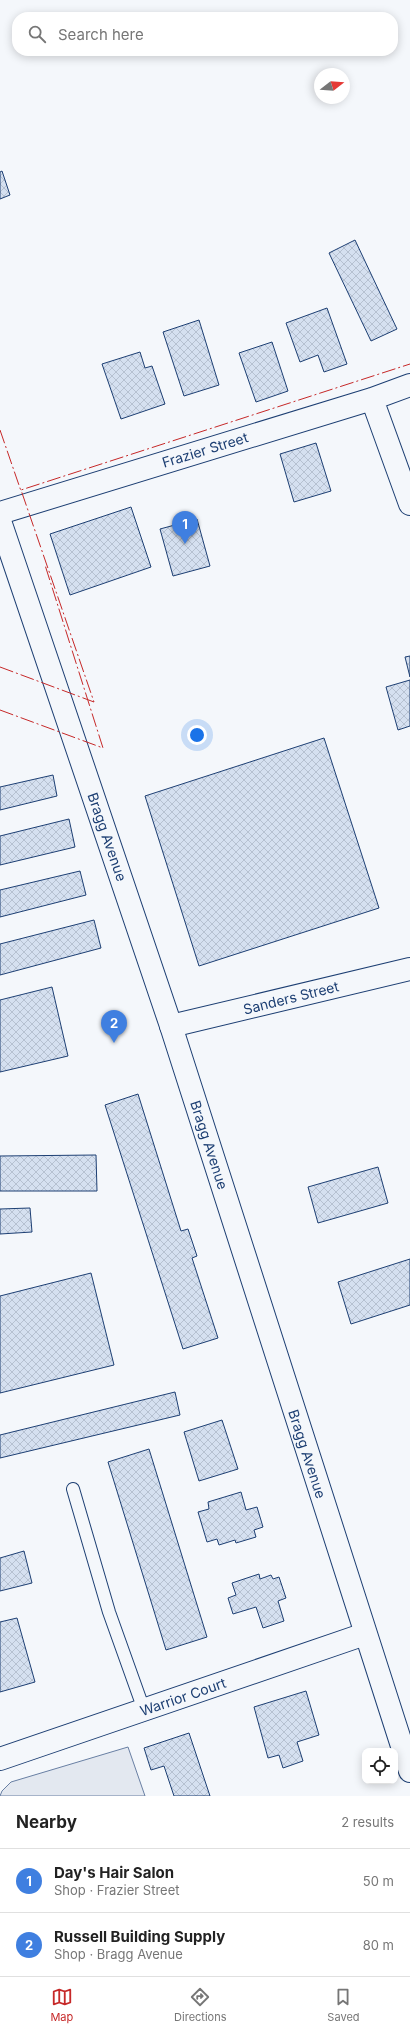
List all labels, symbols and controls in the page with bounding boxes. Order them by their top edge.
search box [12,12,398,56]
icon: search [26,23,48,45]
text: Search here [58,25,144,44]
north arrow [314,68,350,104]
street label: Frazier Street [160,428,250,471]
pin: 1 [172,511,198,544]
your location [187,725,207,745]
street label: Bragg Avenue [84,790,131,883]
street label: Sanders Street [241,977,341,1018]
pin: 2 [101,1010,127,1043]
street label: Bragg Avenue [187,1098,232,1192]
street label: Bragg Avenue [285,1407,330,1501]
street label: Warrior Court [138,1674,228,1719]
map controls [362,1748,398,1784]
button: locate [362,1748,398,1784]
text: Nearby [16,1812,77,1832]
text: 2 results [341,1814,394,1830]
text: Day's Hair Salon [54,1863,174,1882]
text: 1 [26,1873,32,1889]
text: 50 m [363,1873,394,1889]
text: Shop · Frazier Street [54,1882,179,1898]
text: Russell Building Supply [54,1927,225,1946]
text: 2 [25,1937,33,1953]
text: 80 m [363,1937,394,1953]
text: Shop · Bragg Avenue [54,1946,183,1962]
tab: Map [50,1986,73,2024]
tab: Directions [174,1986,227,2024]
tab: Saved [327,1986,360,2024]

